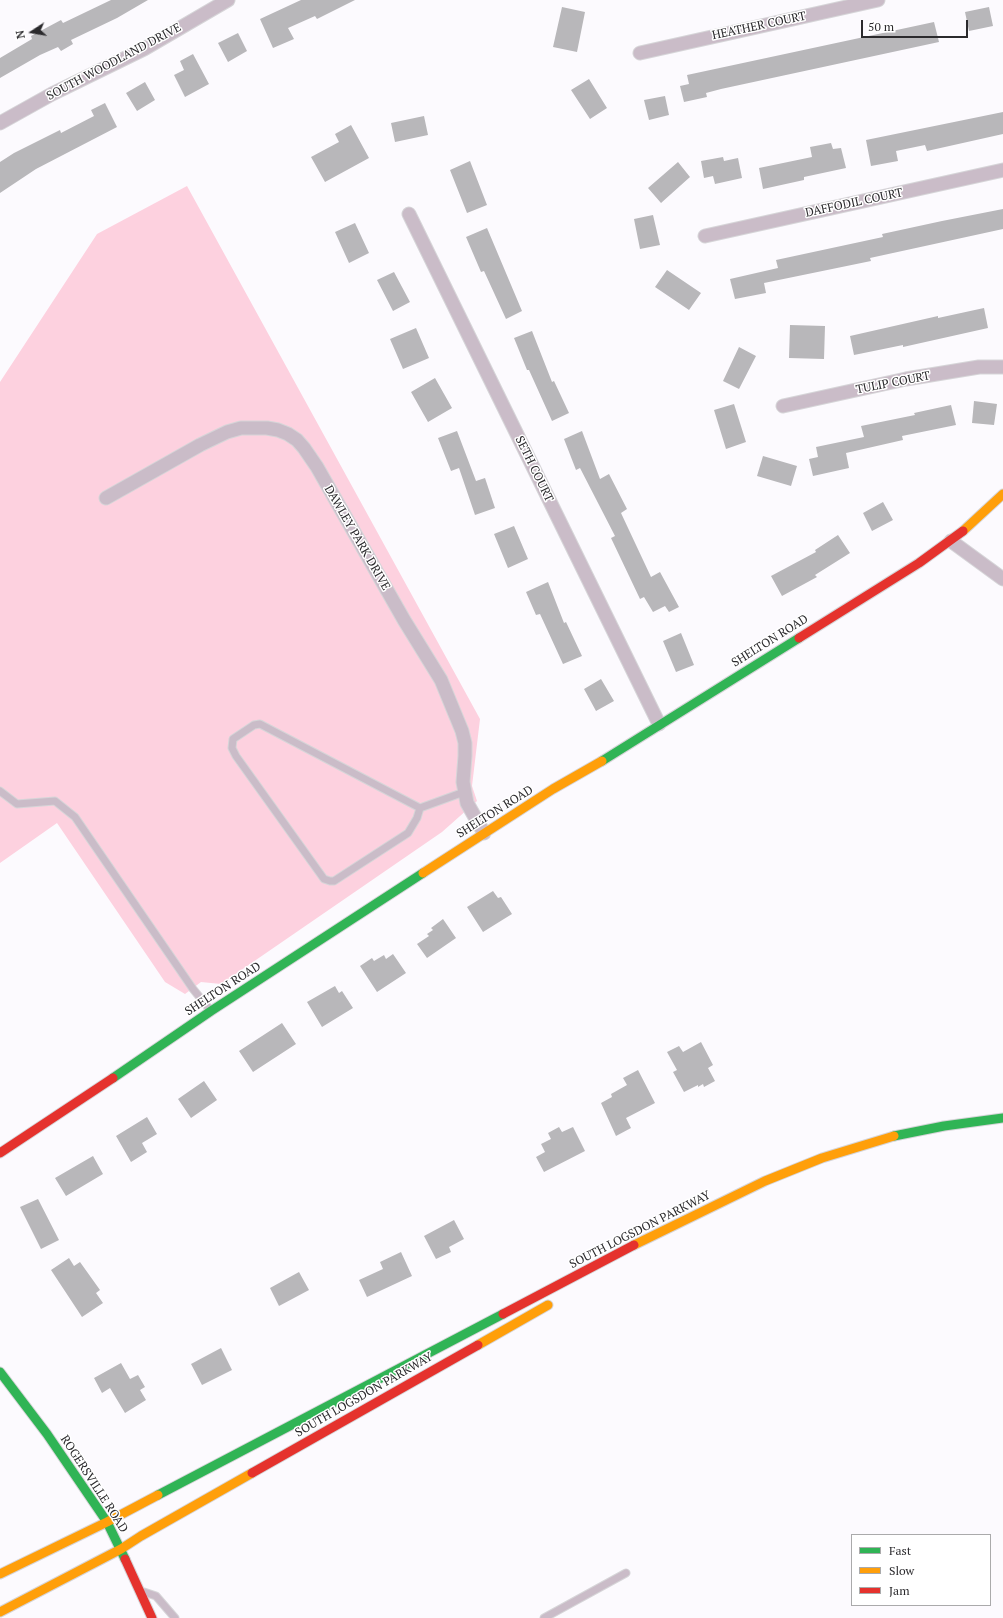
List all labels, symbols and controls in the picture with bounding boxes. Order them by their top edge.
street label: HEATHER COURT [711,9,807,43]
north arrow [12,12,52,52]
scale bar [863,12,970,38]
text: 50 m [868,19,894,34]
street label: SOUTH WOODLAND DRIVE [44,20,184,104]
text: N [13,29,28,40]
street label: DAFFODIL COURT [804,186,904,220]
street label: TULIP COURT [855,369,931,397]
street label: SETH COURT [512,434,556,504]
street label: DAWLEY PARK DRIVE [321,483,393,593]
street label: SHELTON ROAD [729,612,811,670]
street label: SHELTON ROAD [454,783,536,841]
street label: SHELTON ROAD [182,959,264,1019]
street label: SOUTH LOGSDON PARKWAY [567,1188,713,1272]
street label: SOUTH LOGSDON PARKWAY [293,1350,435,1440]
street label: ROGERSVILLE ROAD [57,1433,131,1535]
legend [851,1534,991,1606]
text: Fast [889,1543,911,1558]
text: Slow [889,1563,914,1578]
text: Jam [889,1583,910,1598]

